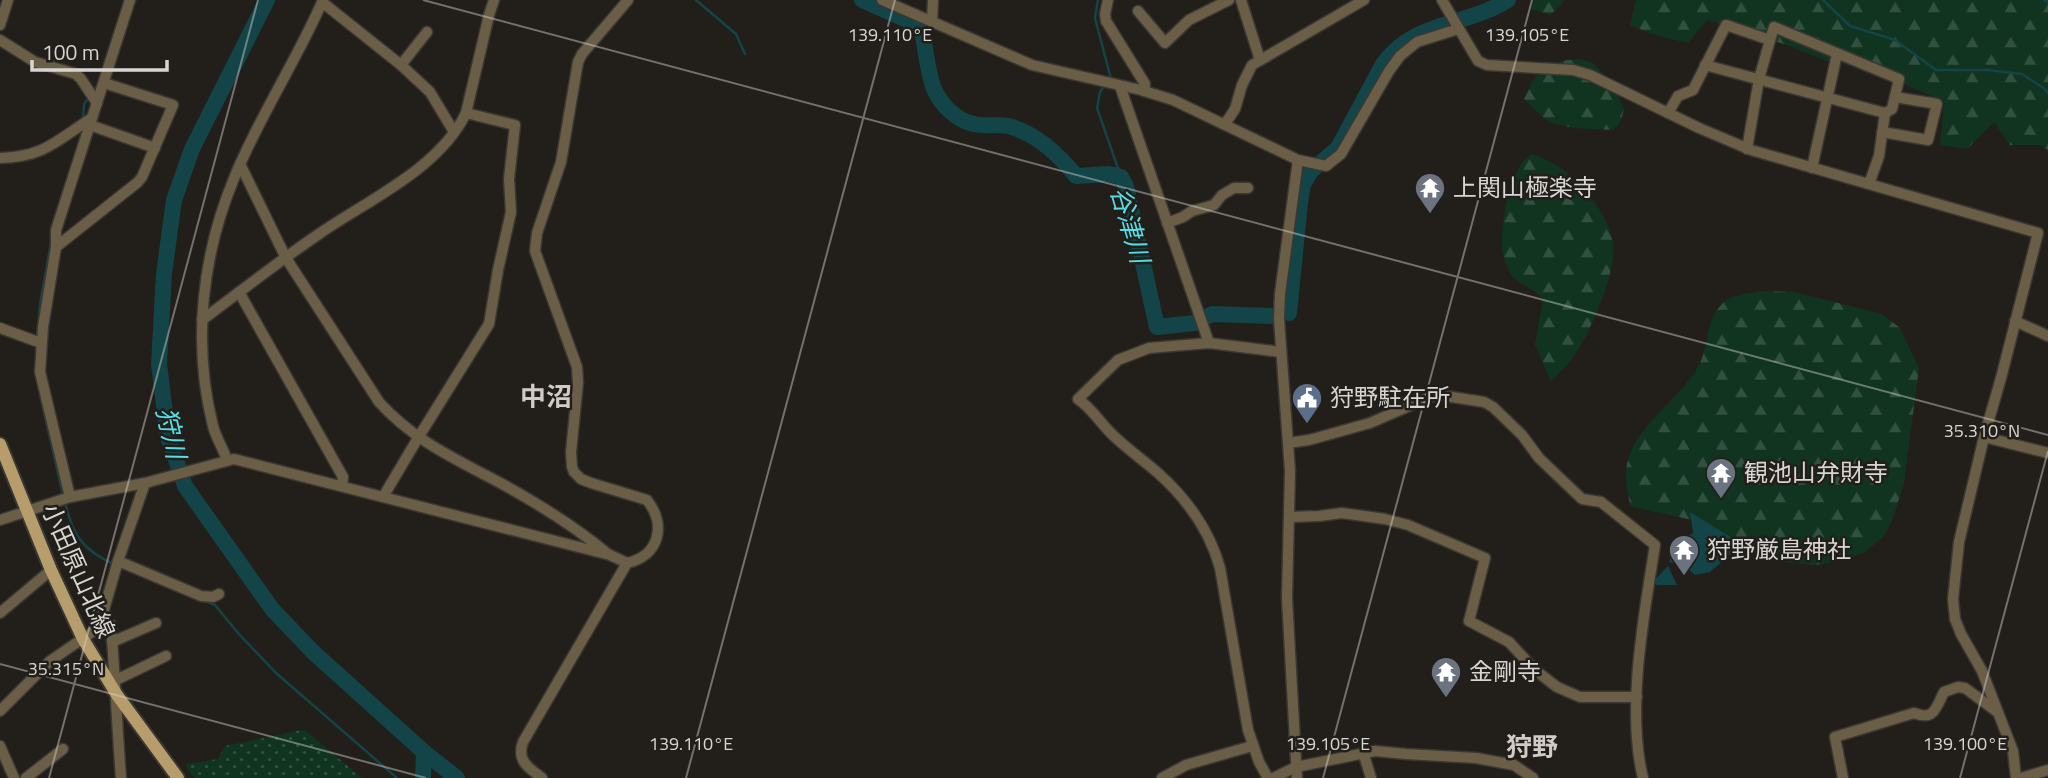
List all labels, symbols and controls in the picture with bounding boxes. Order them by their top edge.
text: 139.110°E [848,21,932,48]
text: 139.105°E [1485,21,1569,48]
scale bar [32,28,166,72]
text: 100 m [42,36,99,68]
place label: 上関山極楽寺 [1453,169,1597,205]
temple icon: 上関山極楽寺 [1413,171,1447,215]
water label: 谷津川 [1101,182,1161,271]
district label: 中沼 [520,377,572,416]
place label: 狩野駐在所 [1330,379,1450,415]
public building icon: 狩野駐在所 [1290,381,1324,425]
water label: 狩川 [147,403,197,466]
text: 35.310°N [1944,417,2020,444]
place label: 観池山弁財寺 [1744,454,1888,490]
temple icon: 観池山弁財寺 [1704,456,1738,500]
street label: 小田原山北線 [33,497,125,644]
place label: 狩野厳島神社 [1707,531,1851,567]
temple icon: 狩野厳島神社 [1667,533,1701,577]
place label: 金剛寺 [1469,653,1541,689]
text: 35.315°N [28,655,104,682]
temple icon: 金剛寺 [1429,655,1463,699]
district label: 狩野 [1506,727,1558,766]
text: 139.110°E [649,730,733,757]
text: 139.105°E [1286,730,1370,757]
text: 139.100°E [1923,730,2007,757]

